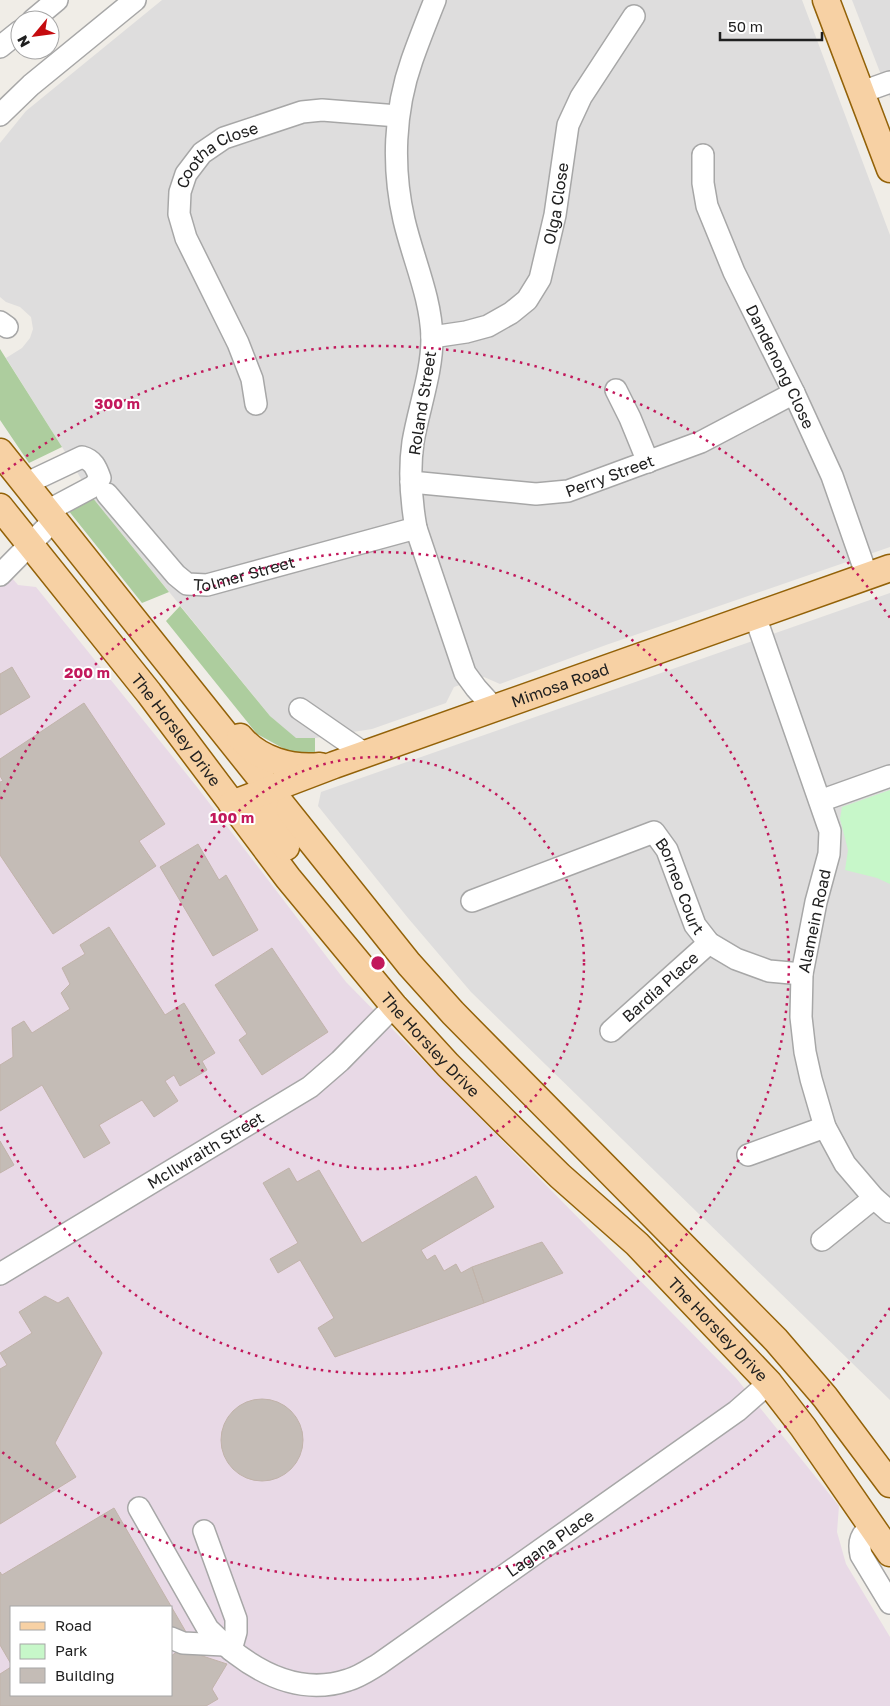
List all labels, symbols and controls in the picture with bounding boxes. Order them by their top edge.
north arrow [10,10,60,60]
scale bar [720,10,822,42]
text: 50 m [728,17,763,35]
text: N [13,33,33,50]
street label: Cootha Close [172,117,261,191]
street label: Olga Close [538,161,572,247]
street label: Dandenong Close [742,301,819,432]
street label: Roland Street [404,349,440,457]
text: 300 m [94,394,140,412]
street label: Perry Street [562,450,657,501]
street label: Tolmer Street [193,552,297,595]
street label: Mimosa Road [508,658,612,711]
text: 200 m [64,663,110,681]
street label: The Horsley Drive [127,669,225,790]
text: 100 m [210,808,254,826]
street label: Borneo Court [651,834,709,939]
street label: Alamein Road [793,867,835,975]
street label: Bardia Place [618,947,702,1026]
centre of rings [369,954,387,972]
street label: The Horsley Drive [377,988,484,1101]
street label: McIlwraith Street [144,1107,267,1193]
street label: The Horsley Drive [664,1273,772,1386]
street label: Lagana Place [502,1505,598,1581]
legend [10,1606,172,1696]
text: Road [55,1616,92,1634]
text: Park [55,1641,88,1659]
text: Building [55,1666,115,1684]

